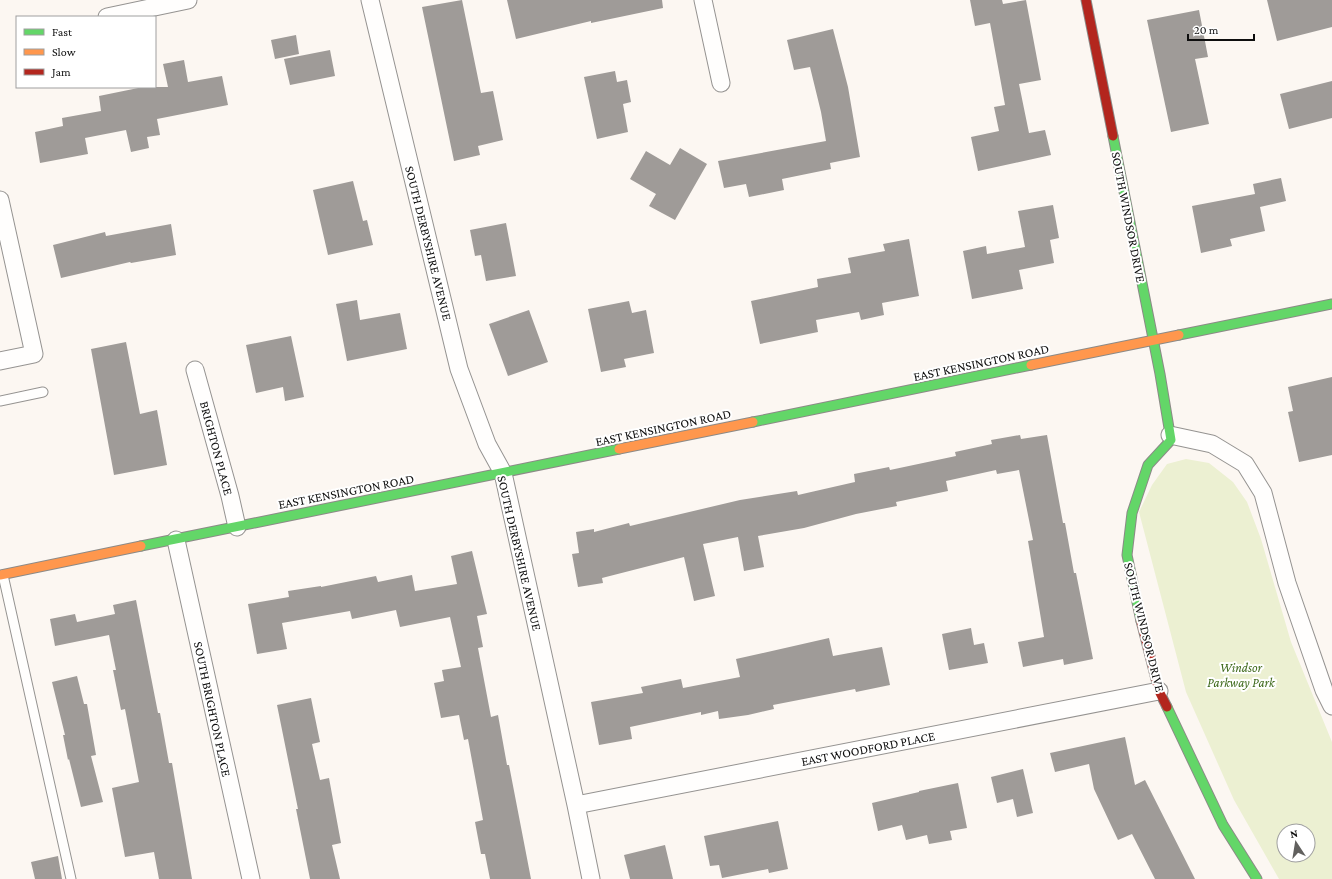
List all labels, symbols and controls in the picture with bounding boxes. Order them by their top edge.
legend [16,16,156,88]
scale bar [1188,16,1254,42]
text: 20 m [1194,23,1219,37]
text: Fast [52,25,73,39]
text: Slow [52,45,76,59]
text: Jam [51,65,71,79]
street label: SOUTH WINDSOR DRIVE [1108,150,1149,284]
street label: SOUTH DERBYSHIRE AVENUE [402,164,455,322]
street label: EAST KENSINGTON ROAD [912,341,1050,384]
street label: BRIGHTON PLACE [197,399,236,497]
street label: EAST KENSINGTON ROAD [594,406,732,449]
street label: EAST KENSINGTON ROAD [277,471,415,512]
street label: SOUTH DERBYSHIRE AVENUE [494,474,545,632]
street label: SOUTH WINDSOR DRIVE [1121,561,1168,693]
street label: SOUTH BRIGHTON PLACE [191,640,234,778]
park label: Windsor Parkway Park [1207,660,1276,690]
street label: EAST WOODFORD PLACE [800,728,936,769]
north arrow [1276,823,1316,863]
text: N [1289,826,1299,840]

